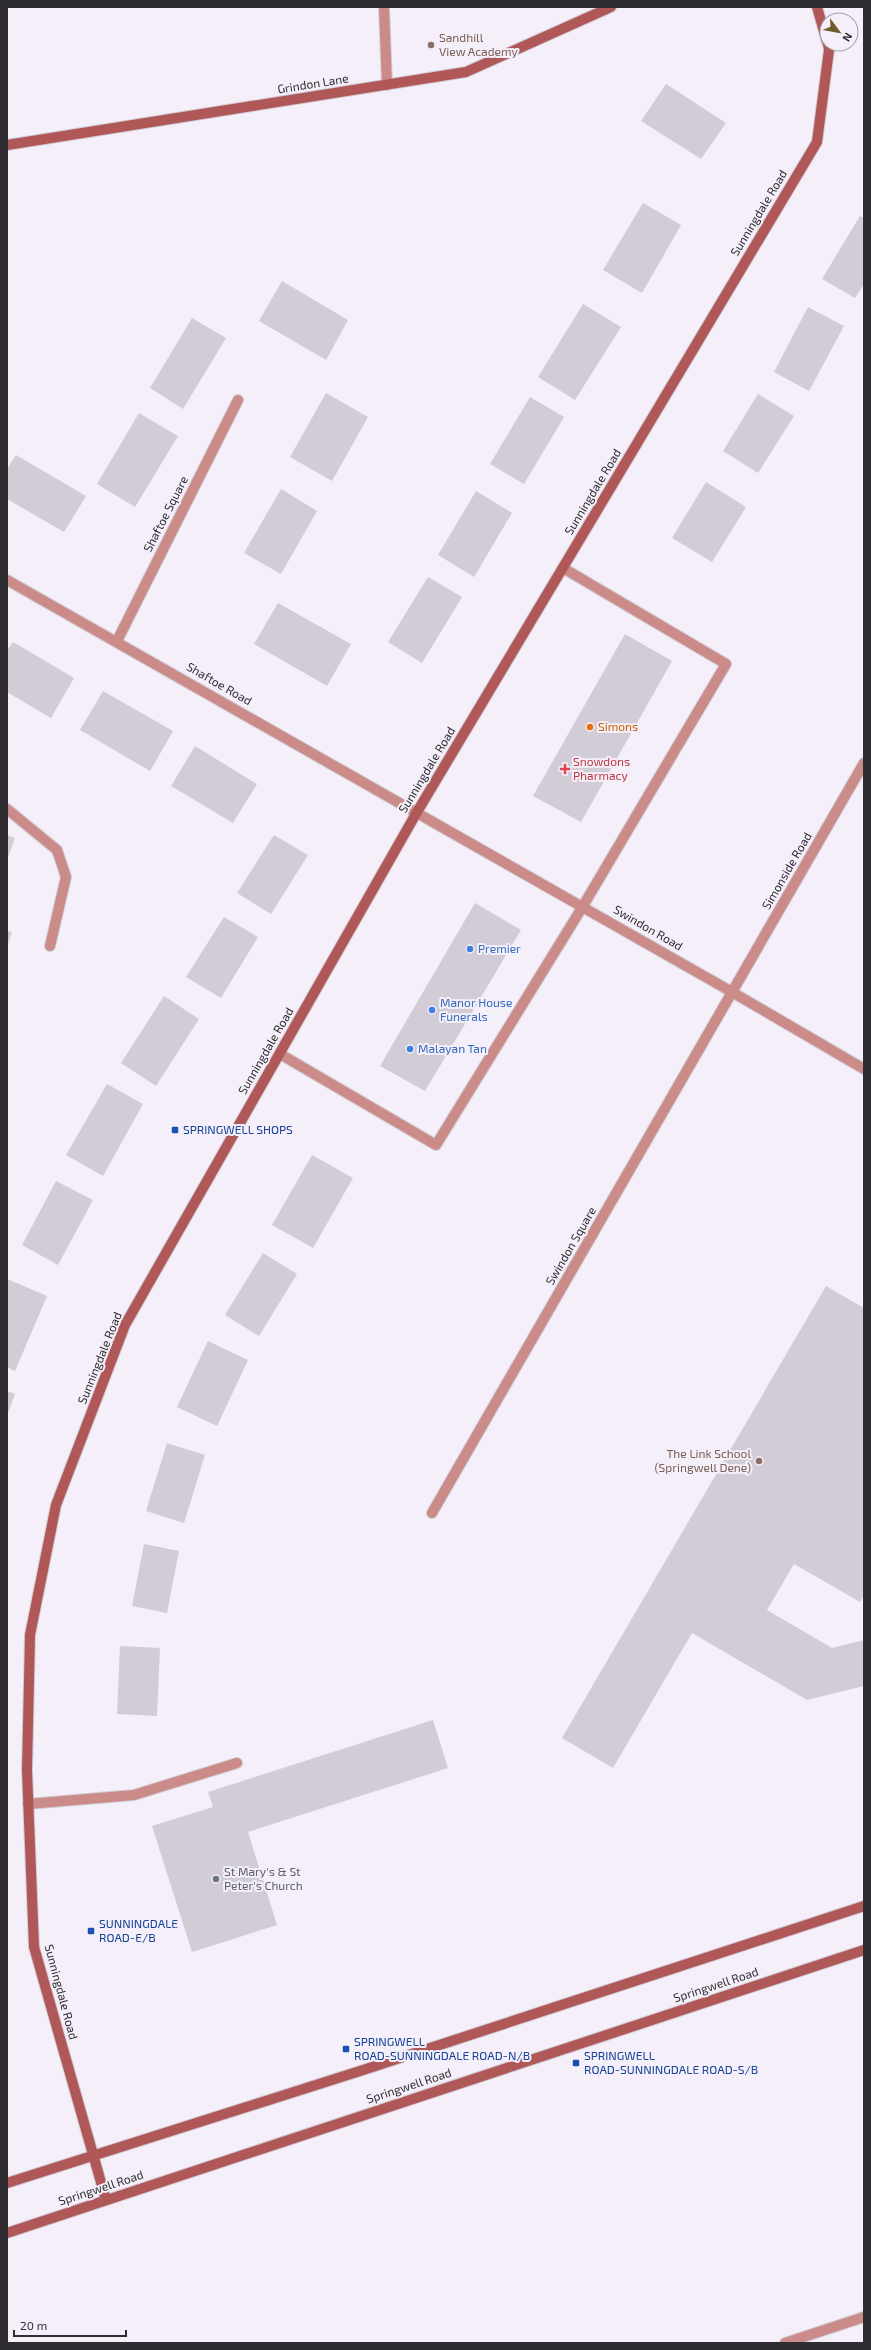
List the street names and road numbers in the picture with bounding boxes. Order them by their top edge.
street label: Grindon Lane [276,70,349,96]
street label: Sunningdale Road [727,167,789,258]
street label: Sunningdale Road [561,446,623,537]
street label: Shaftoe Square [140,473,190,554]
street label: Shaftoe Road [184,659,255,707]
street label: Sunningdale Road [395,724,457,815]
street label: Simonside Road [758,829,814,912]
street label: Swindon Road [611,902,686,953]
street label: Sunningdale Road [235,1005,296,1096]
street label: Swindon Square [542,1204,598,1287]
street label: Sunningdale Road [74,1310,124,1406]
street label: Sunningdale Road [43,1943,81,2041]
street label: Springwell Road [671,1964,760,2004]
street label: Springwell Road [364,2065,453,2105]
street label: Springwell Road [56,2167,145,2207]

